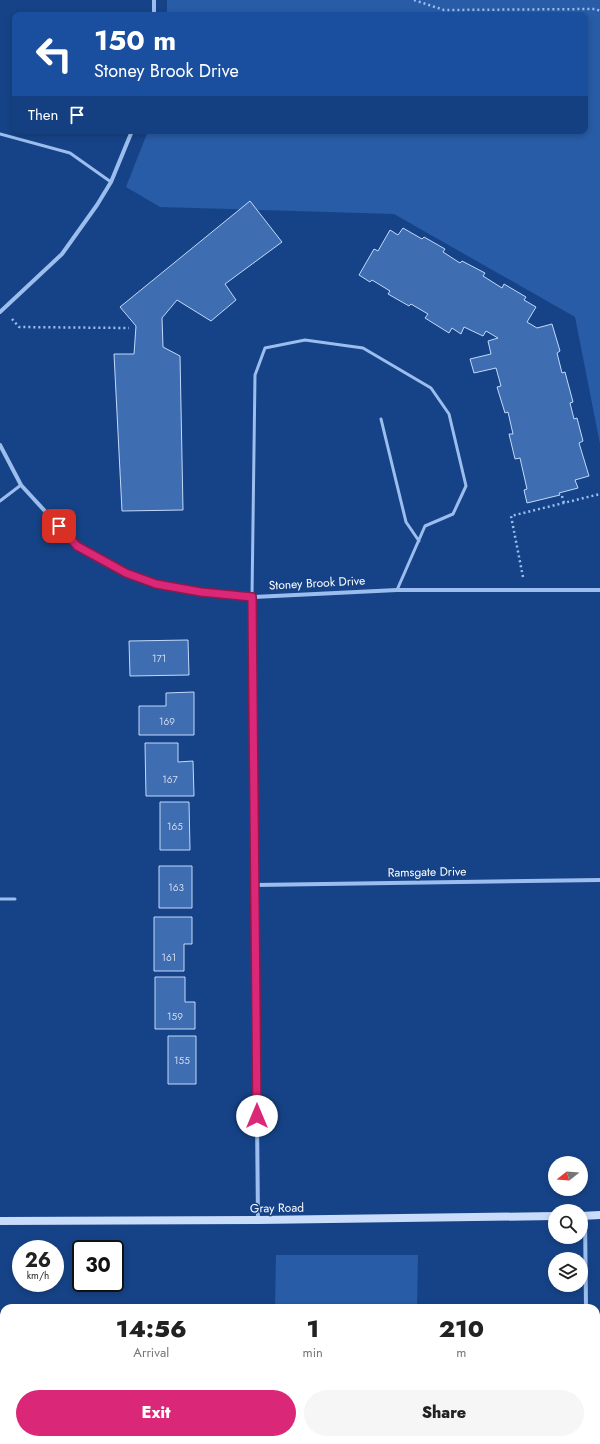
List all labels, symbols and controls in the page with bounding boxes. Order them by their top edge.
text: 150 m [94,20,176,61]
icon: left [28,28,80,80]
text: Stoney Brook Drive [94,58,239,84]
text: Then [28,104,58,126]
icon: arrive [66,104,88,126]
pin [42,509,76,543]
icon: arrive [48,515,70,537]
street label: Stoney Brook Drive [268,571,366,595]
house number: 171 [152,651,166,666]
house number: 169 [159,714,175,729]
house number: 167 [162,772,179,787]
house number: 165 [167,819,183,834]
street label: Ramsgate Drive [388,862,466,882]
house number: 163 [168,880,184,895]
house number: 161 [162,950,176,965]
house number: 159 [167,1009,183,1024]
house number: 155 [174,1053,190,1068]
position arrow [236,1095,278,1137]
north arrow [548,1156,588,1196]
map controls [548,1156,588,1292]
street label: Gray Road [250,1199,304,1217]
button: search [548,1204,588,1244]
speed limit sign: 30 [72,1240,124,1292]
text: 26 [25,1246,51,1275]
button: layers [548,1252,588,1292]
text: km/h [27,1268,49,1283]
text: 14:56 [116,1311,187,1346]
text: 1 [306,1311,319,1346]
text: 210 [439,1311,484,1346]
text: Arrival [133,1343,169,1362]
text: min [303,1343,323,1362]
text: m [456,1343,467,1362]
button: Exit [16,1390,296,1436]
button: Share [304,1390,584,1436]

